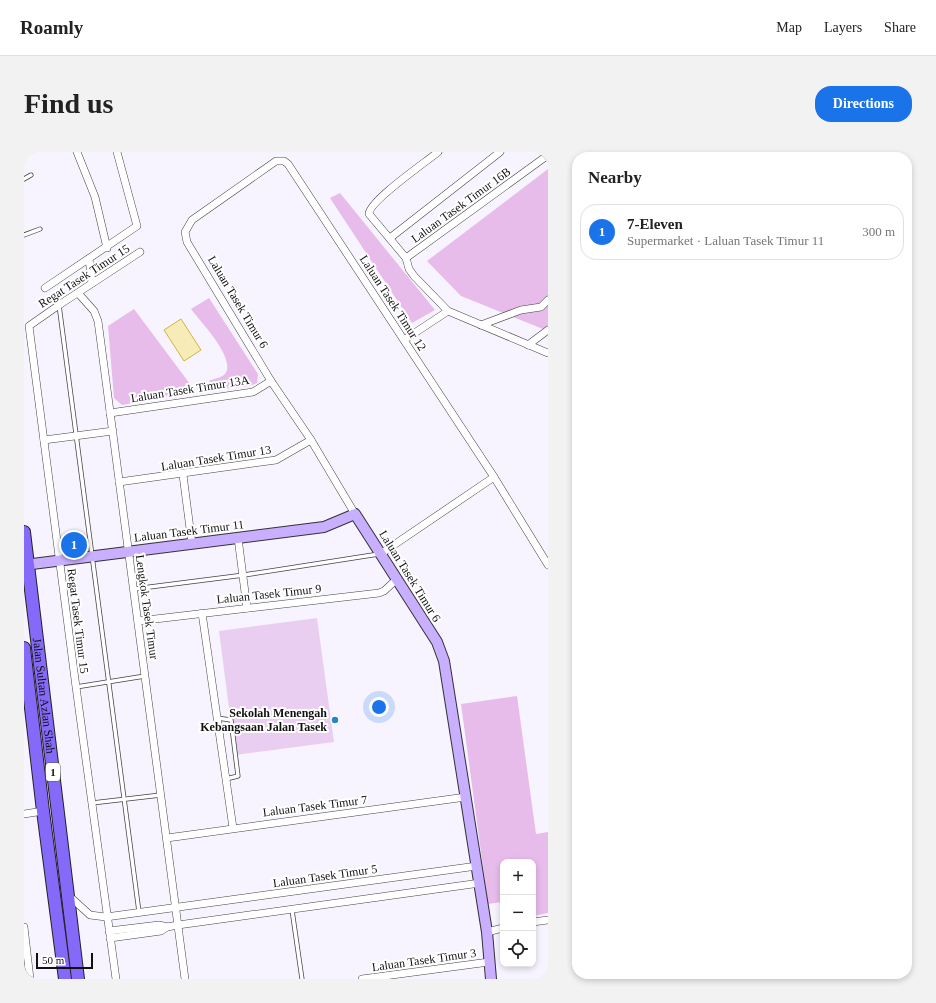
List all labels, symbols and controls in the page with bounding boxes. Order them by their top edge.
text: Roamly [20,17,83,38]
text: Map [776,20,802,35]
text: Layers [824,20,862,35]
text: Share [884,20,916,35]
button: Directions [815,86,912,122]
text: Find us [24,88,114,119]
street label: Laluan Tasek Timur 16B [409,164,513,246]
text: Nearby [588,168,642,187]
text: 7-Eleven [627,216,683,232]
text: 1 [599,224,605,239]
text: 300 m [862,224,895,239]
text: Supermarket · Laluan Tasek Timur 11 [627,233,824,248]
street label: Regat Tasek Timur 15 [36,241,132,311]
street label: Laluan Tasek Timur 6 [205,253,271,351]
street label: Laluan Tasek Timur 12 [357,253,429,353]
street label: Laluan Tasek Timur 13A [130,373,251,405]
street label: Laluan Tasek Timur 13 [160,442,272,474]
street label: Laluan Tasek Timur 11 [133,517,245,545]
street label: Laluan Tasek Timur 6 [376,528,444,624]
pin: 1 [61,530,87,560]
street label: Lengkok Tasek Timur [133,554,161,660]
street label: Regat Tasek Timur 15 [65,568,91,674]
street label: Laluan Tasek Timur 9 [216,582,322,606]
street label: Jalan Sultan Azlan Shah [30,637,58,754]
your location [369,697,389,717]
place label: Sekolah Menengah Kebangsaan Jalan Tasek [200,706,327,734]
marker: Sekolah Menengah Kebangsaan Jalan Tasek [330,715,340,725]
road number: 1 [46,763,60,781]
street label: Laluan Tasek Timur 7 [262,793,368,819]
map controls [500,859,536,967]
button: + [500,859,536,895]
street label: Laluan Tasek Timur 5 [272,862,378,890]
button: − [500,895,536,931]
button: locate [500,931,536,967]
street label: Laluan Tasek Timur 3 [371,946,477,974]
scale bar [36,951,93,970]
text: 50 m [42,954,64,966]

